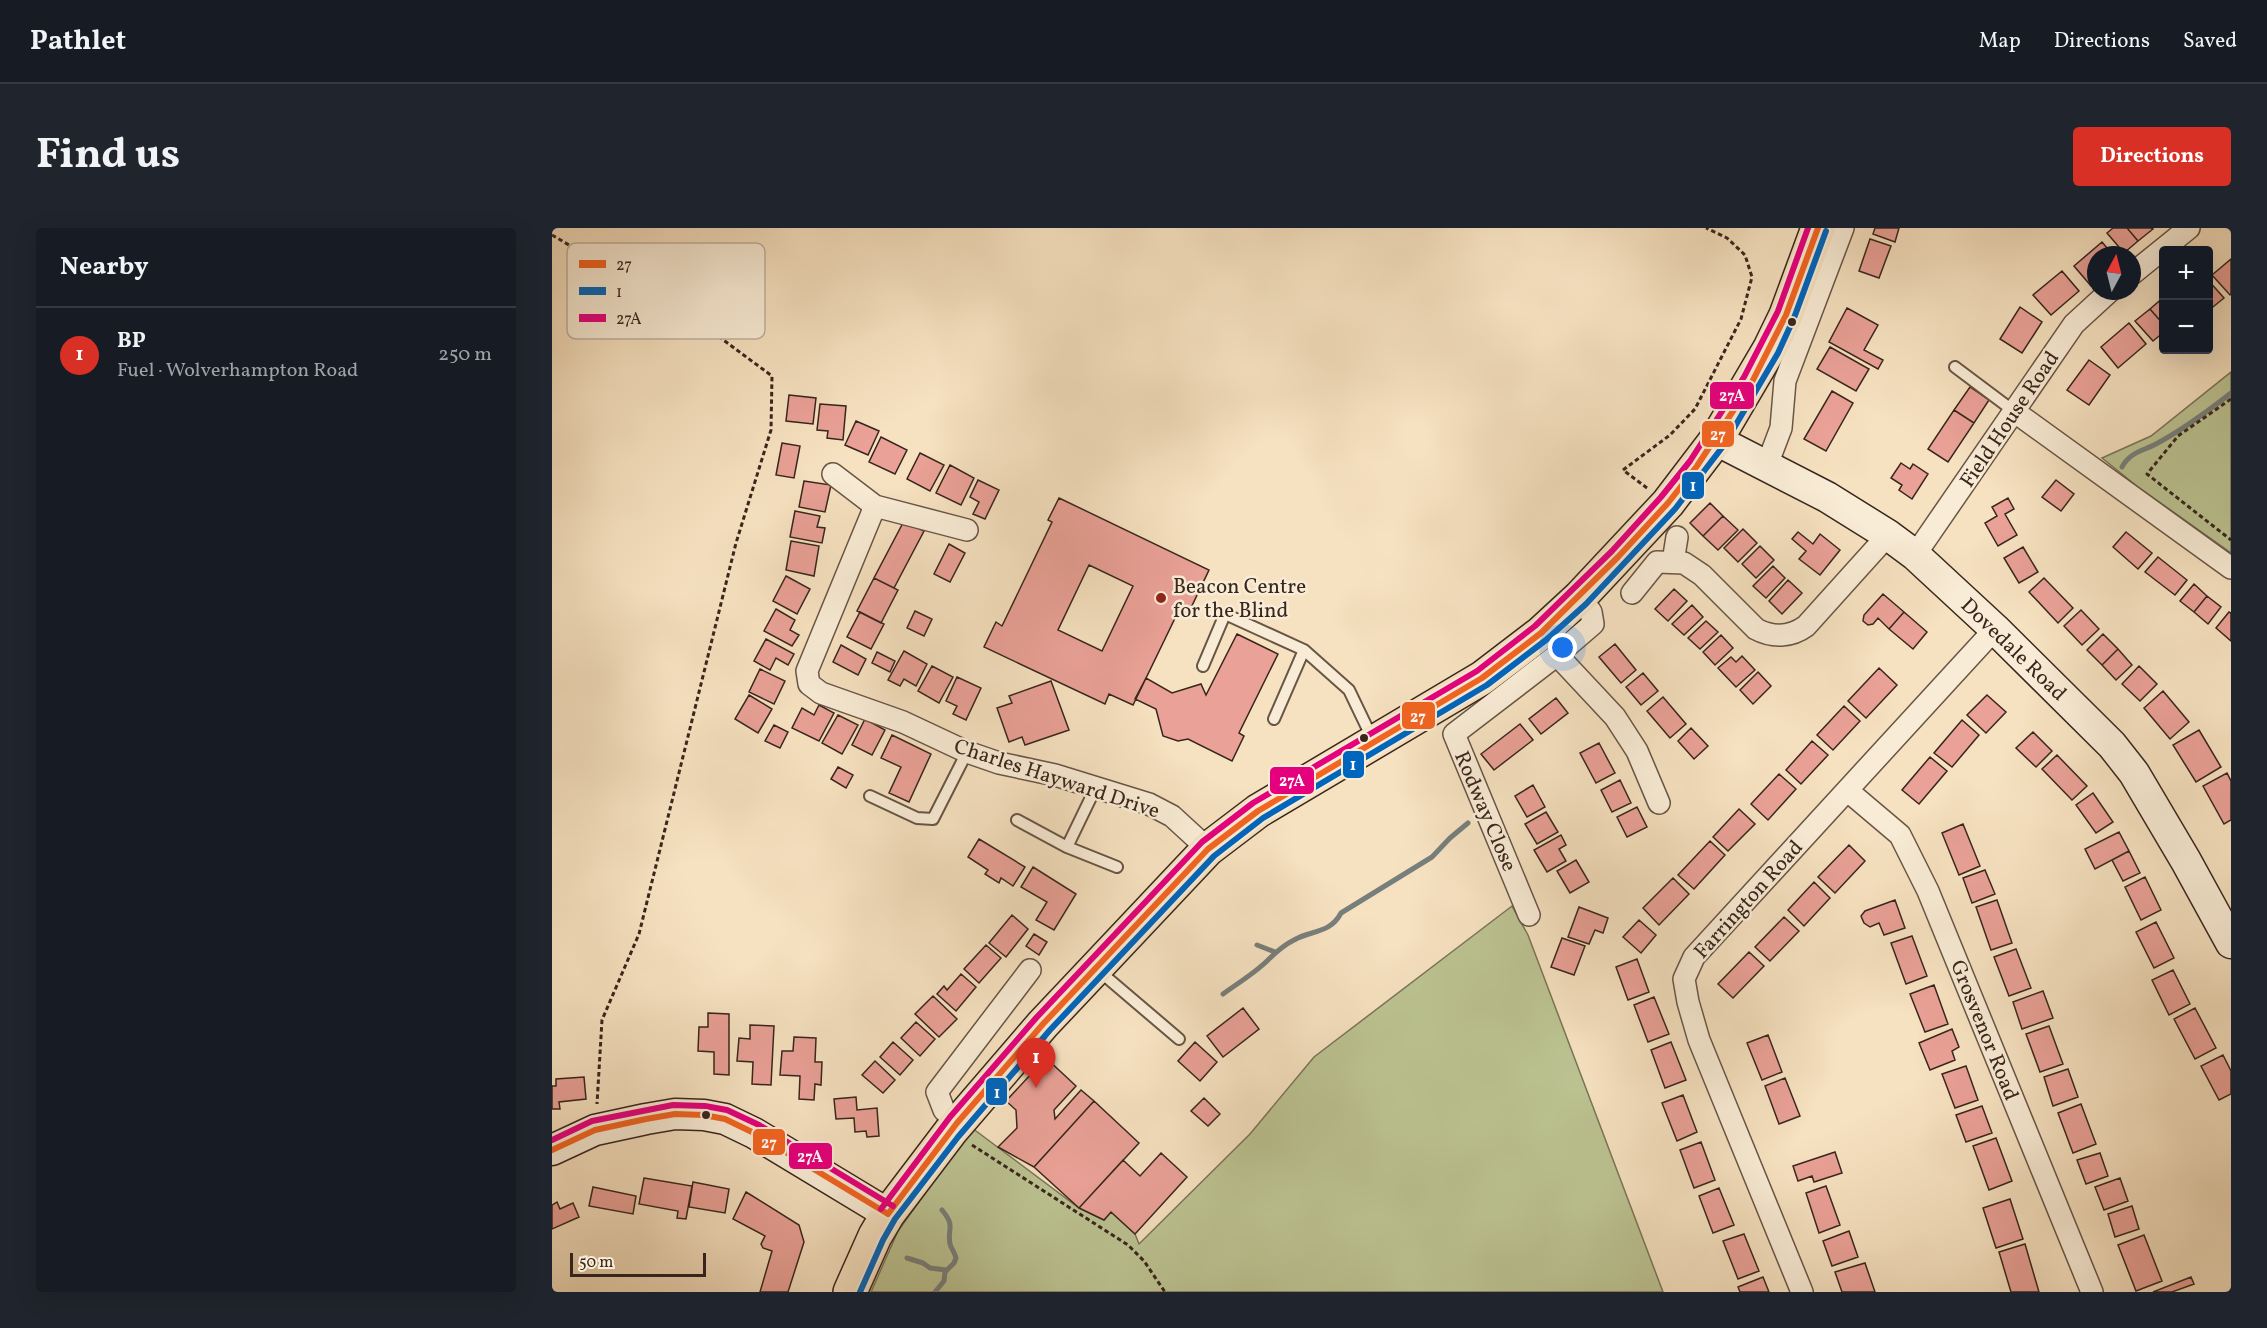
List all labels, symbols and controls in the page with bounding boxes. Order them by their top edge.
text: Pathlet [30,22,126,61]
text: Map [1979,27,2021,56]
text: Directions [2054,27,2150,56]
text: Saved [2183,27,2237,56]
text: Find us [36,127,180,186]
button: Directions [2073,127,2231,186]
legend [567,243,765,339]
north arrow [2087,246,2141,300]
map controls [2159,246,2213,354]
button: + [2159,246,2213,300]
text: Nearby [60,249,149,285]
text: 27 [616,255,632,277]
text: 1 [616,282,622,304]
button: − [2159,300,2213,354]
text: 27A [616,309,642,331]
unlabelled marker [1786,316,1798,328]
text: BP [117,326,146,357]
text: 1 [75,341,84,369]
text: 250 m [438,341,492,369]
street label: Field House Road [1954,346,2067,494]
text: Fuel · Wolverhampton Road [117,357,358,385]
line badge: 27A [1709,381,1755,410]
text: 27A [1719,386,1746,408]
line badge: 27 [1701,420,1735,448]
text: 27 [1710,425,1726,447]
line badge: 1 [1681,471,1705,500]
text: 1 [1690,476,1696,498]
place label: Beacon Centre for the Blind [1173,573,1306,626]
marker: Beacon Centre for the Blind [1154,591,1168,605]
street label: Dovedale Road [1954,592,2072,708]
your location [1548,633,1577,662]
line badge: 27 [1401,701,1436,730]
text: 27 [1410,707,1426,729]
street label: Charles Hayward Drive [950,732,1163,826]
unlabelled marker [1358,732,1370,744]
street label: Rodway Close [1446,747,1523,876]
line badge: 1 [1342,750,1365,779]
text: 1 [1350,755,1356,777]
line badge: 27A [1269,766,1315,795]
text: 27A [1279,771,1306,793]
street label: Farrington Road [1688,834,1810,966]
street label: Grosvenor Road [1942,956,2025,1105]
pin: 1 [1016,1038,1056,1088]
line badge: 1 [985,1077,1008,1106]
text: 1 [994,1083,1000,1105]
unlabelled marker [700,1109,712,1121]
line badge: 27 [752,1128,786,1156]
text: 27 [761,1133,777,1155]
line badge: 27A [788,1142,833,1170]
text: 27A [797,1147,824,1169]
scale bar [570,1250,706,1278]
text: 50 m [579,1252,613,1274]

